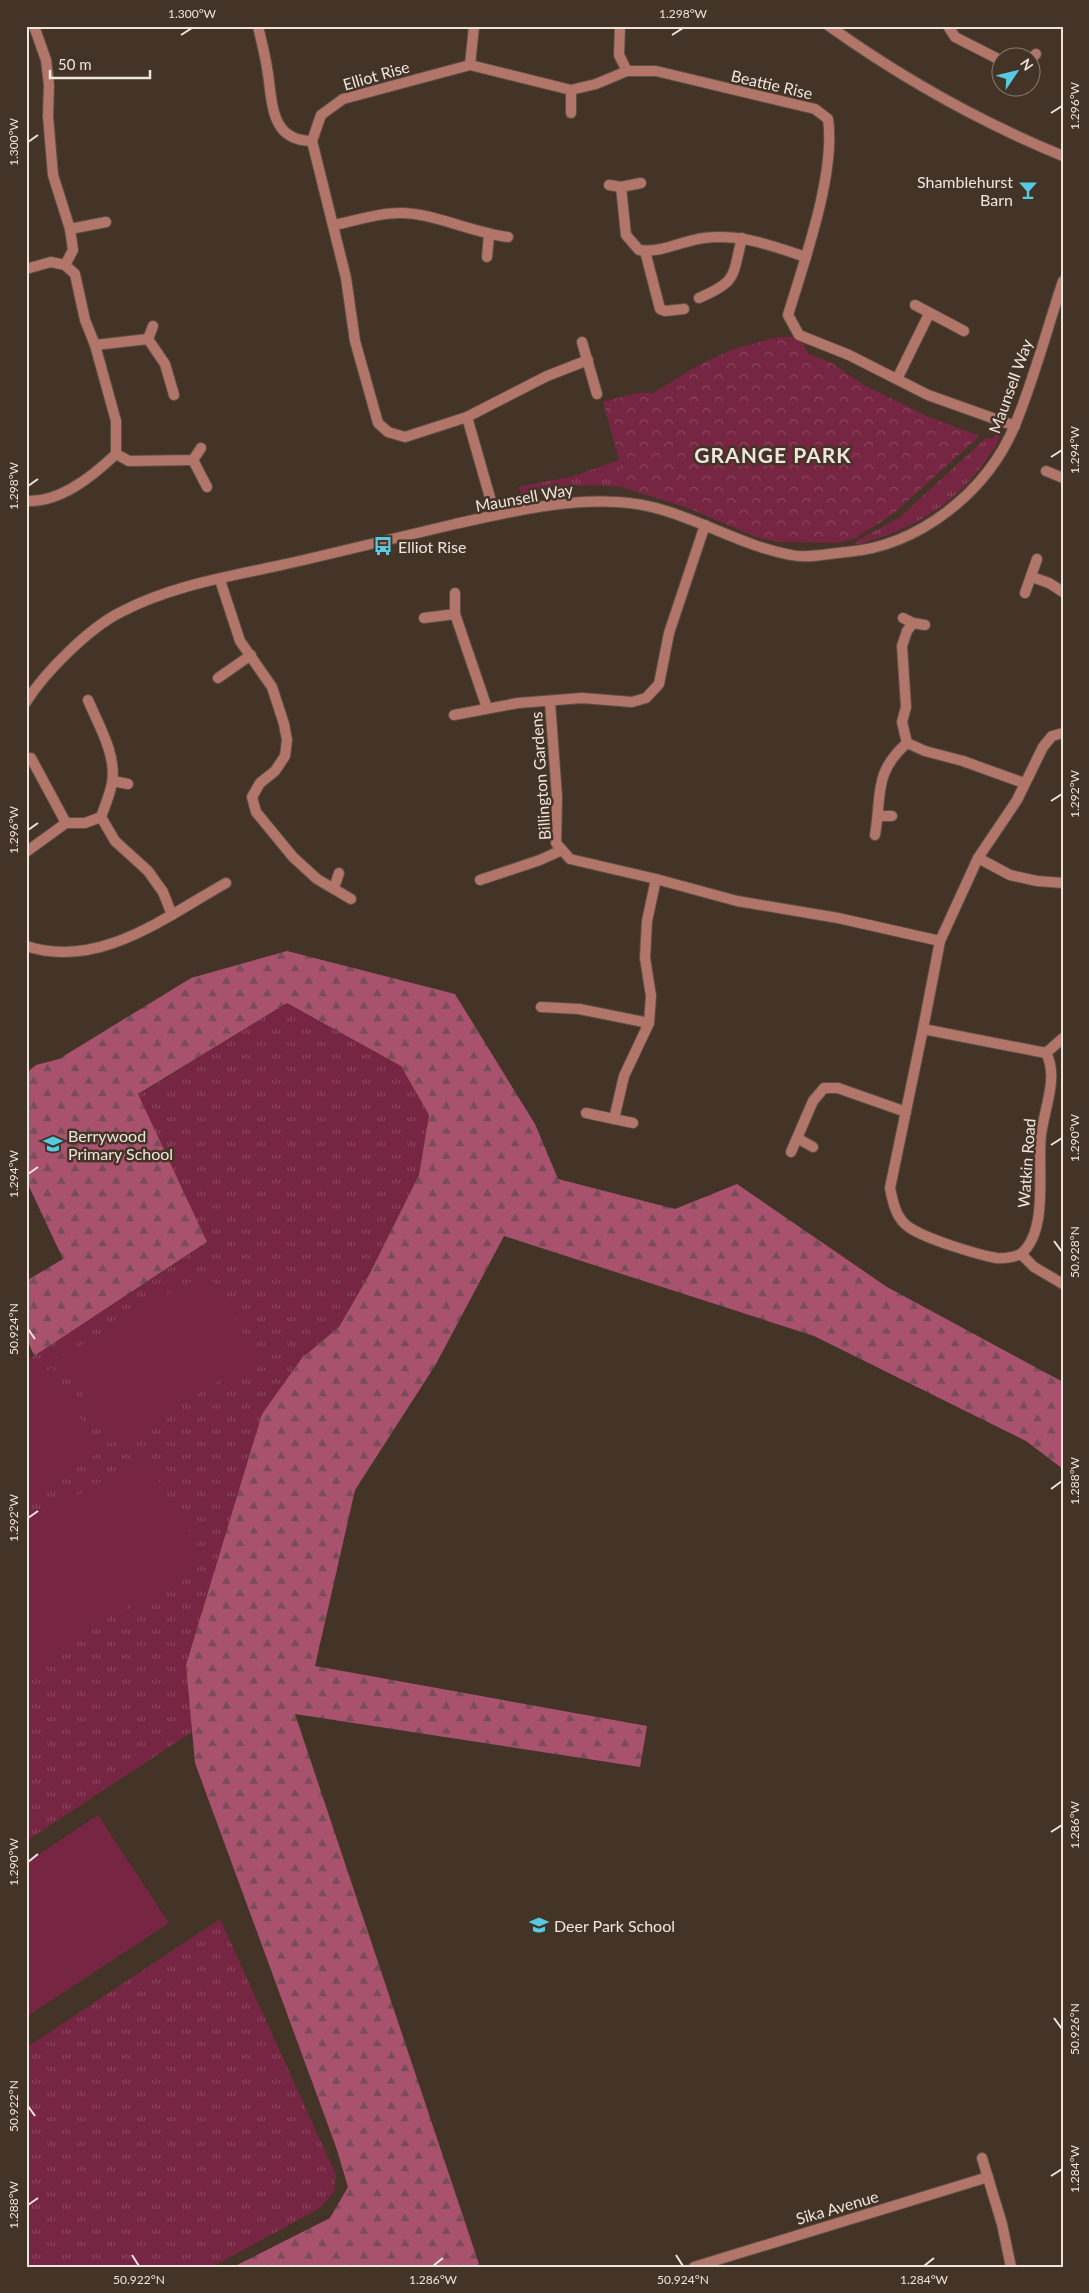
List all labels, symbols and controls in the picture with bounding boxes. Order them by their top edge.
text: 1.300°W [168,6,217,21]
text: 1.298°W [659,6,708,21]
scale bar [50,48,150,80]
north arrow [992,48,1042,98]
text: 50 m [58,55,92,73]
text: N [1017,55,1037,74]
street label: Elliot Rise [340,56,412,94]
street label: Beattie Rise [729,65,815,103]
text: 1.296°W [1067,81,1082,130]
text: 1.300°W [6,117,21,166]
place label: Shamblehurst Barn [917,172,1013,209]
bar icon: Shamblehurst Barn [1017,179,1039,201]
street label: Maunsell Way [984,336,1036,436]
text: 1.294°W [1067,425,1082,474]
district label: GRANGE PARK [694,442,852,467]
text: 1.298°W [6,461,21,510]
street label: Maunsell Way [474,479,575,515]
bus stop icon: Elliot Rise [372,535,394,557]
place label: Elliot Rise [398,537,466,556]
street label: Billington Gardens [526,711,554,841]
text: 1.292°W [1067,769,1082,818]
text: 1.296°W [6,805,21,854]
text: 1.290°W [1067,1113,1082,1162]
street label: Watkin Road [1013,1118,1039,1208]
place label: Berrywood Primary School [68,1126,173,1163]
school or university icon: Berrywood Primary School [42,1133,64,1155]
text: 1.294°W [6,1149,21,1198]
text: 50.928°N [1067,1226,1082,1278]
text: 50.924°N [6,1303,21,1355]
text: 1.288°W [1067,1456,1082,1505]
text: 1.292°W [6,1493,21,1542]
text: 1.286°W [1067,1800,1082,1849]
text: 1.290°W [6,1837,21,1886]
school or university icon: Deer Park School [528,1914,550,1936]
place label: Deer Park School [554,1916,675,1935]
text: 50.926°N [1067,2003,1082,2055]
text: 50.922°N [6,2080,21,2132]
text: 1.284°W [1067,2144,1082,2193]
text: 1.288°W [6,2180,21,2229]
street label: Sika Avenue [793,2186,881,2228]
text: 50.922°N [113,2272,165,2287]
text: 1.286°W [409,2272,458,2287]
text: 50.924°N [657,2272,709,2287]
text: 1.284°W [900,2272,949,2287]

